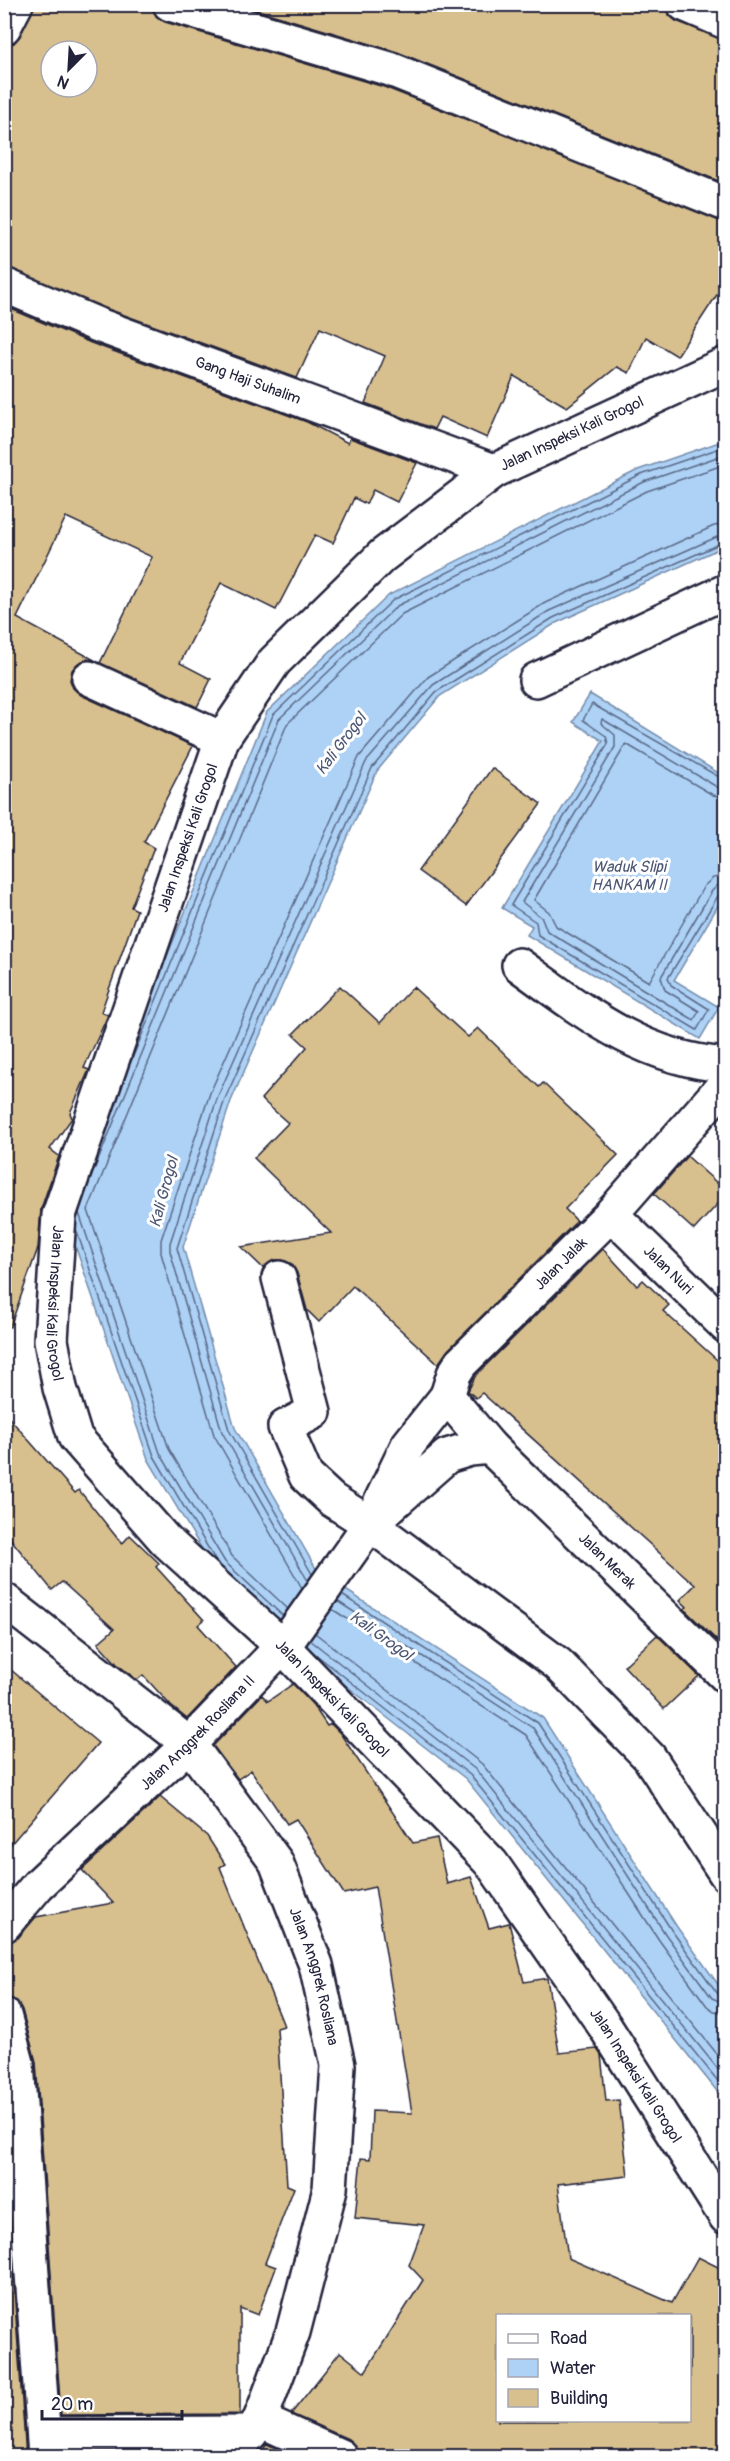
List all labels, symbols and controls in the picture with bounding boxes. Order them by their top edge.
north arrow [39,39,99,99]
text: N [54,70,72,93]
street label: Gang Haji Suhalim [193,352,303,408]
street label: Jalan Inspeksi Kali Grogol [497,392,647,476]
water label: Kali Grogol [311,707,372,779]
street label: Jalan Inspeksi Kali Grogol [154,761,222,915]
water label: Waduk Slipi HANKAM II [591,857,668,895]
water label: Kali Grogol [145,1152,184,1229]
street label: Jalan Inspeksi Kali Grogol [42,1225,68,1383]
street label: Jalan Jalak [531,1233,592,1294]
street label: Jalan Nuri [640,1241,697,1298]
street label: Jalan Merak [575,1529,641,1594]
water label: Kali Grogol [346,1607,418,1667]
street label: Jalan Inspeksi Kali Grogol [271,1635,393,1761]
street label: Jalan Anggrek Rosliana II [136,1671,259,1794]
street label: Jalan Anggrek Rosliana [285,1905,343,2047]
street label: Jalan Inspeksi Kali Grogol [586,2004,686,2147]
legend [496,2314,691,2422]
text: Road [550,2327,587,2350]
text: Water [550,2357,596,2380]
scale bar [42,2383,182,2421]
text: Building [550,2387,608,2410]
text: 20 m [51,2393,93,2416]

